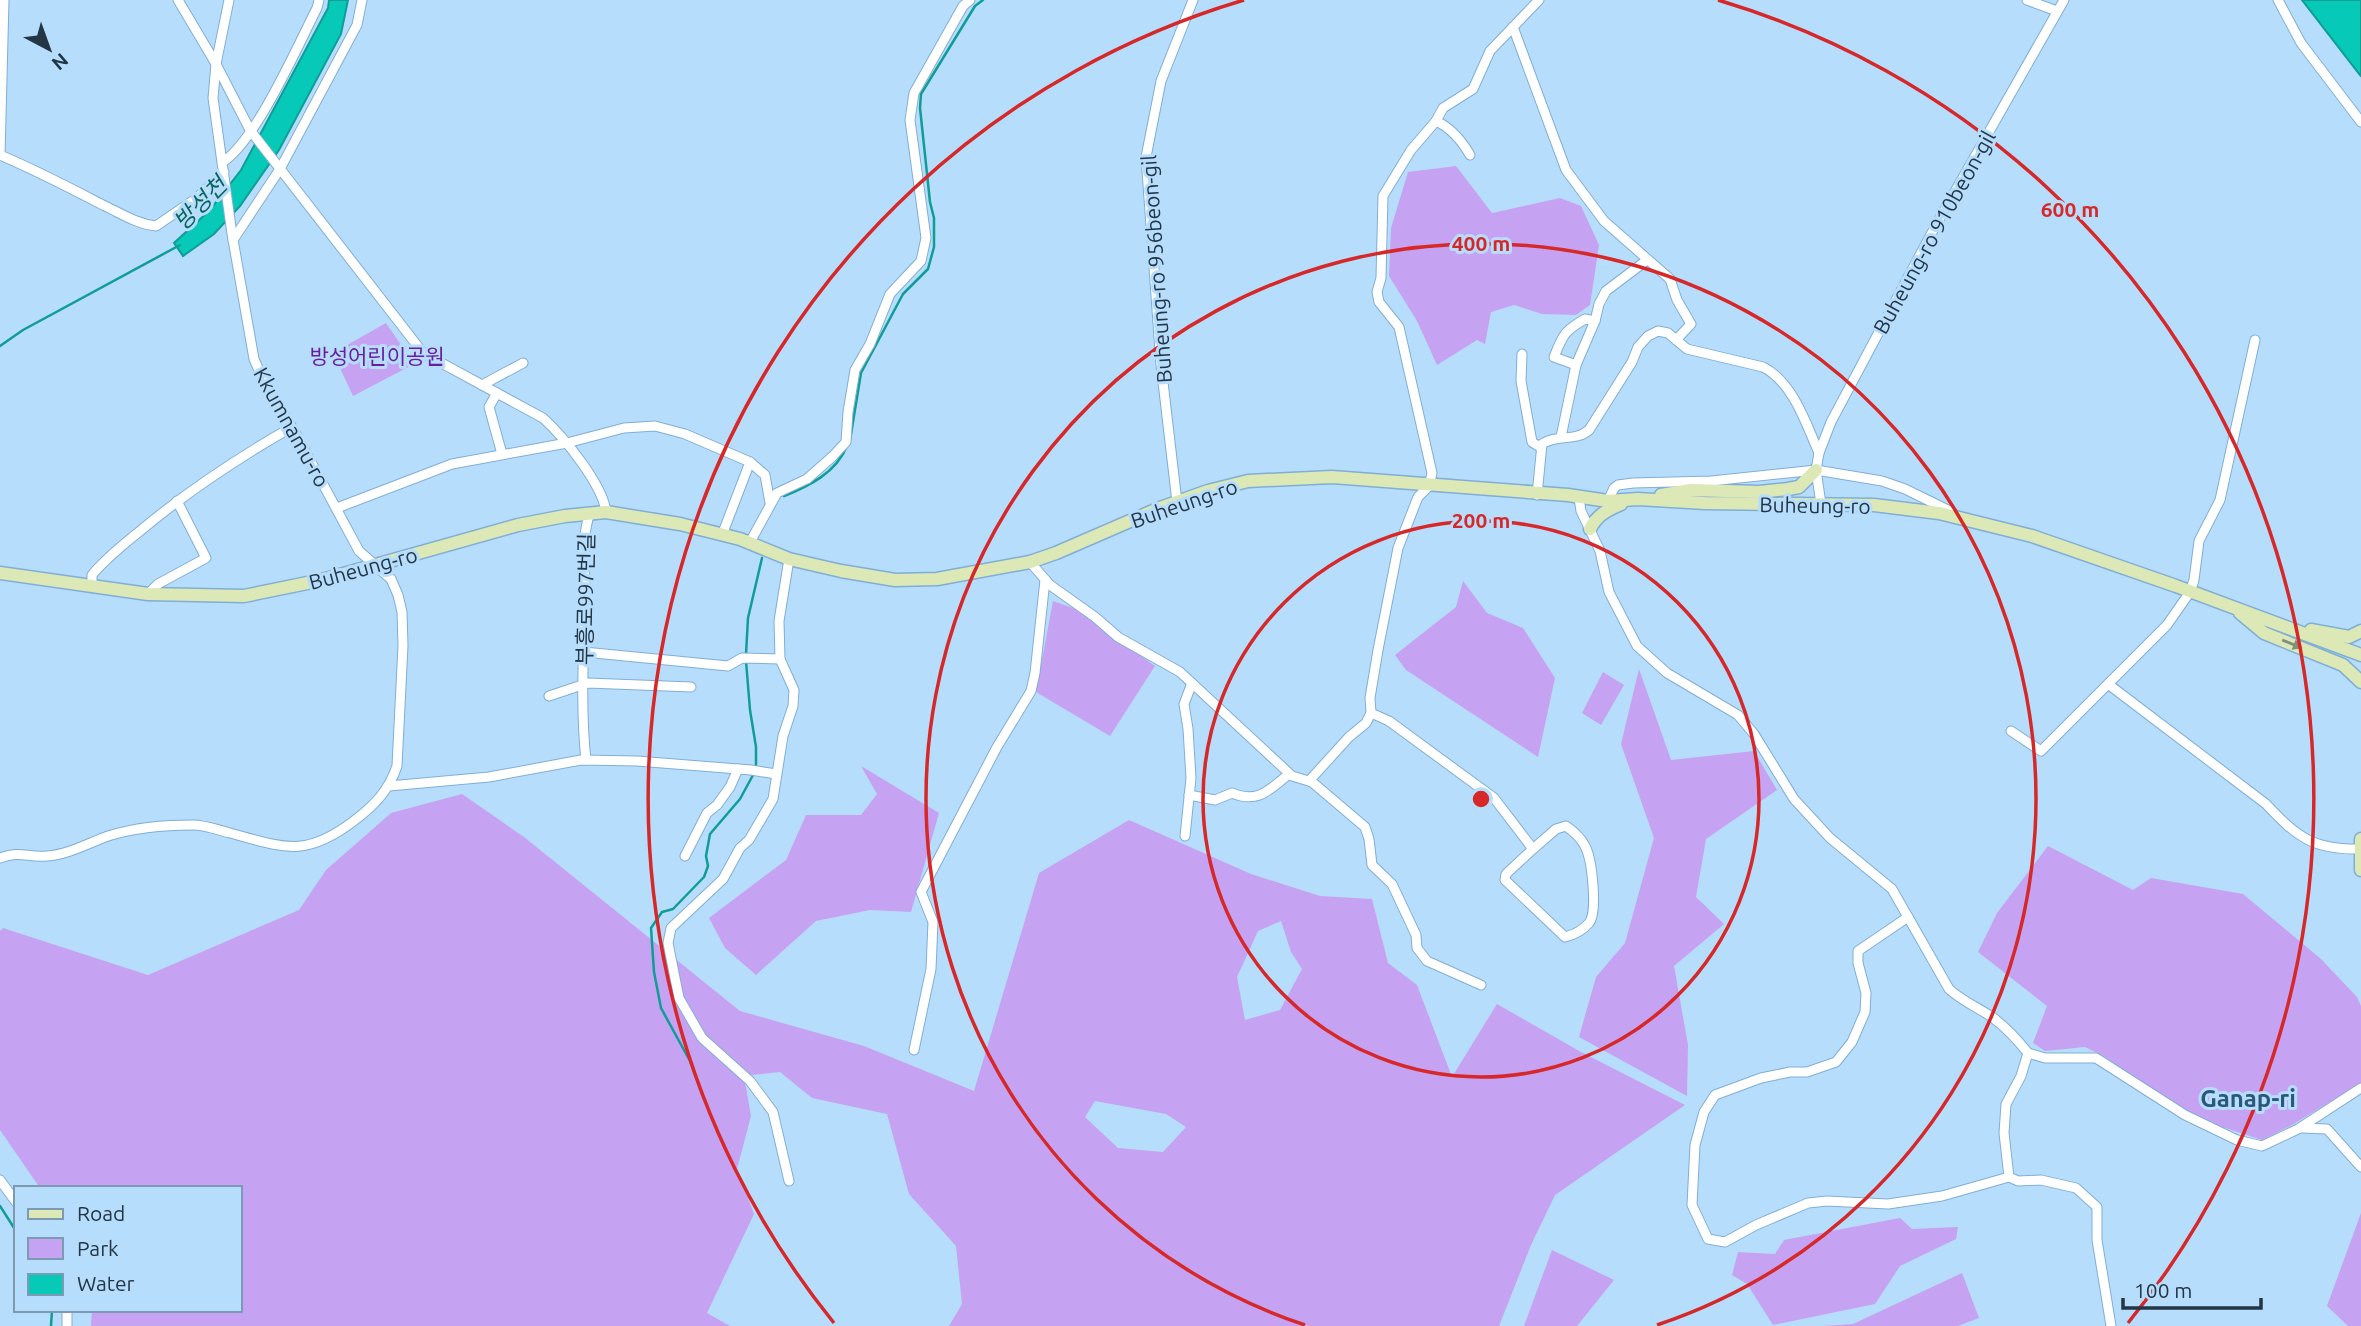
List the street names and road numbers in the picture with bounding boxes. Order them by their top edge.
street label: Buheung-ro 910beon-gil [1868,126,2000,338]
street label: Buheung-ro 956beon-gil [1136,154,1176,384]
street label: Kkumnamu-ro [249,363,335,491]
street label: Buheung-ro [1127,474,1241,532]
street label: Buheung-ro [1759,492,1871,518]
street label: 부흥로997번길 [572,533,598,665]
street label: Buheung-ro [306,542,420,594]

